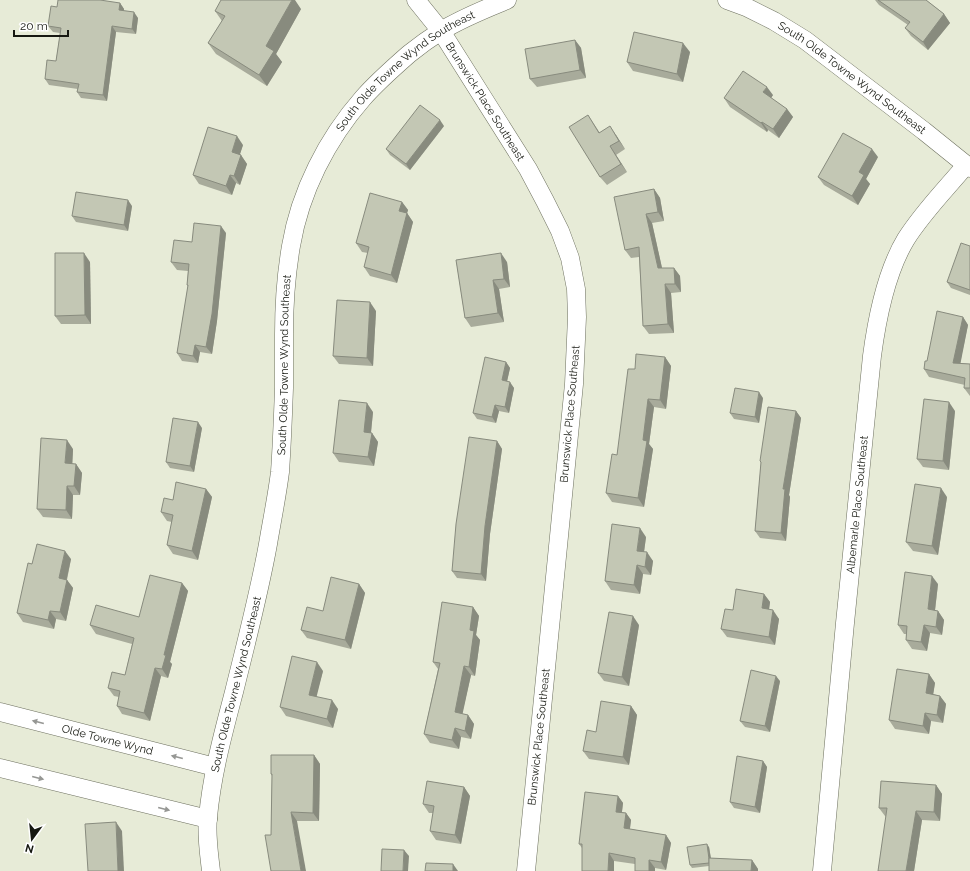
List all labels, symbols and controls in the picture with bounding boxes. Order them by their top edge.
street label: South Olde Towne Wynd Southeast [333,8,477,134]
scale bar [14,12,68,38]
text: 20 m [20,19,48,33]
street label: South Olde Towne Wynd Southeast [776,19,929,137]
street label: Brunswick Place Southeast [443,40,528,163]
street label: South Olde Towne Wynd Southeast [275,274,294,456]
street label: Brunswick Place Southeast [558,345,583,483]
street label: Albemarle Place Southeast [844,435,870,574]
street label: South Olde Towne Wynd Southeast [208,595,264,773]
street label: Brunswick Place Southeast [525,668,553,806]
one-way arrow [32,718,44,724]
street label: Olde Towne Wynd [60,722,155,757]
one-way arrow [171,754,183,760]
one-way arrow [32,775,44,781]
one-way arrow [158,806,170,812]
north arrow [12,819,52,859]
text: N [24,841,35,856]

